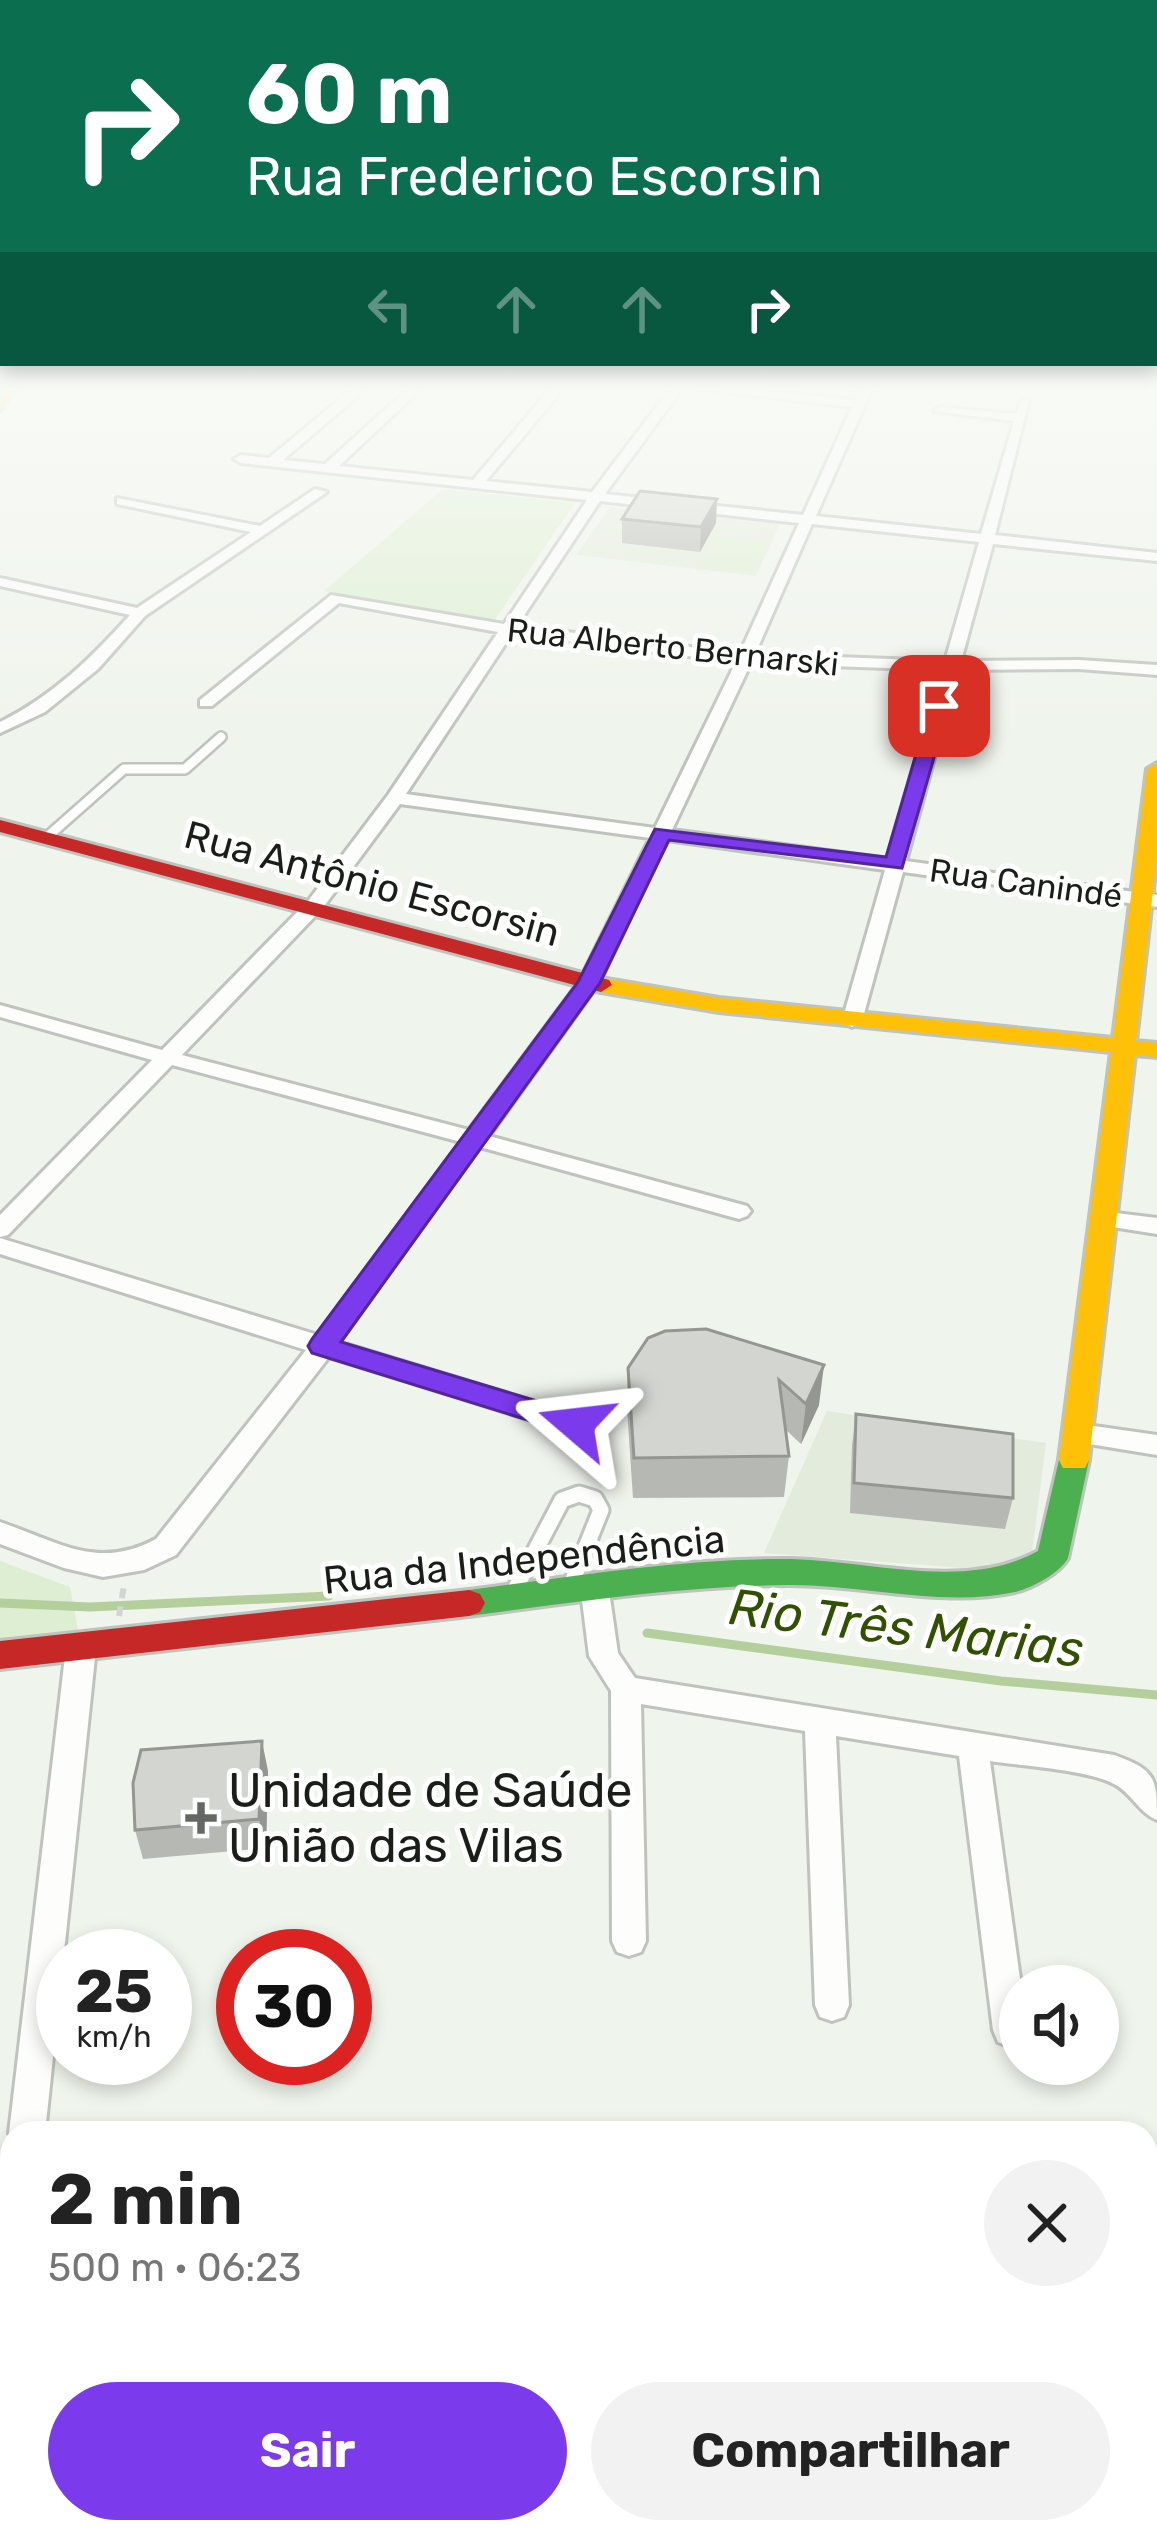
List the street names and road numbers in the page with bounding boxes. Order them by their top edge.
street label: Rua Alberto Bernarski [505,610,841,684]
street label: Rua Antônio Escorsin [179,812,565,956]
street label: Rua Canindé [927,850,1125,916]
street label: Rua da Independência [321,1516,727,1604]

